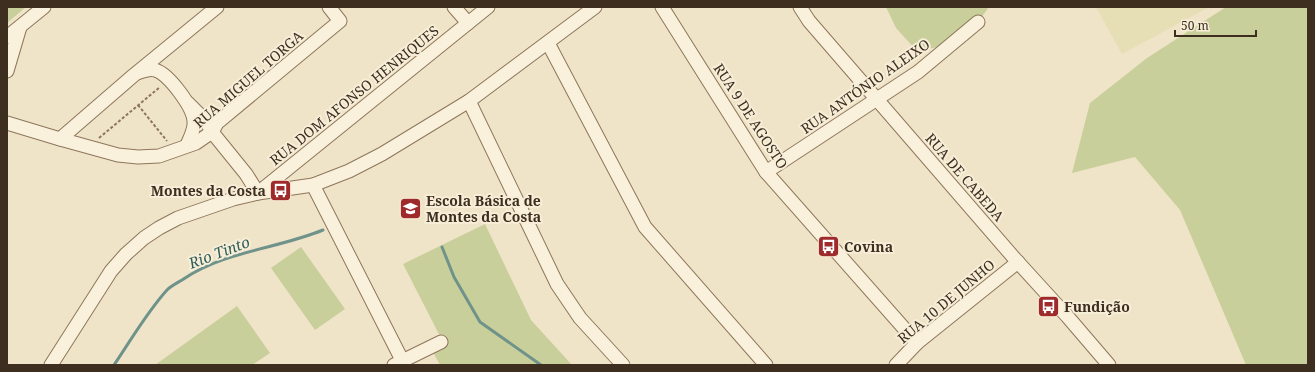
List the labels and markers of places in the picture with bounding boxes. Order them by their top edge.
bus stop icon: Montes da Costa [268,177,294,203]
place label: Montes da Costa [151,181,266,200]
place label: Escola Básica de Montes da Costa [426,191,541,226]
school or university icon: Escola Básica de Montes da Costa [397,195,423,221]
bus stop icon: Covina [816,233,842,259]
place label: Covina [844,237,893,256]
bus stop icon: Fundição [1036,293,1062,319]
place label: Fundição [1064,297,1130,316]

